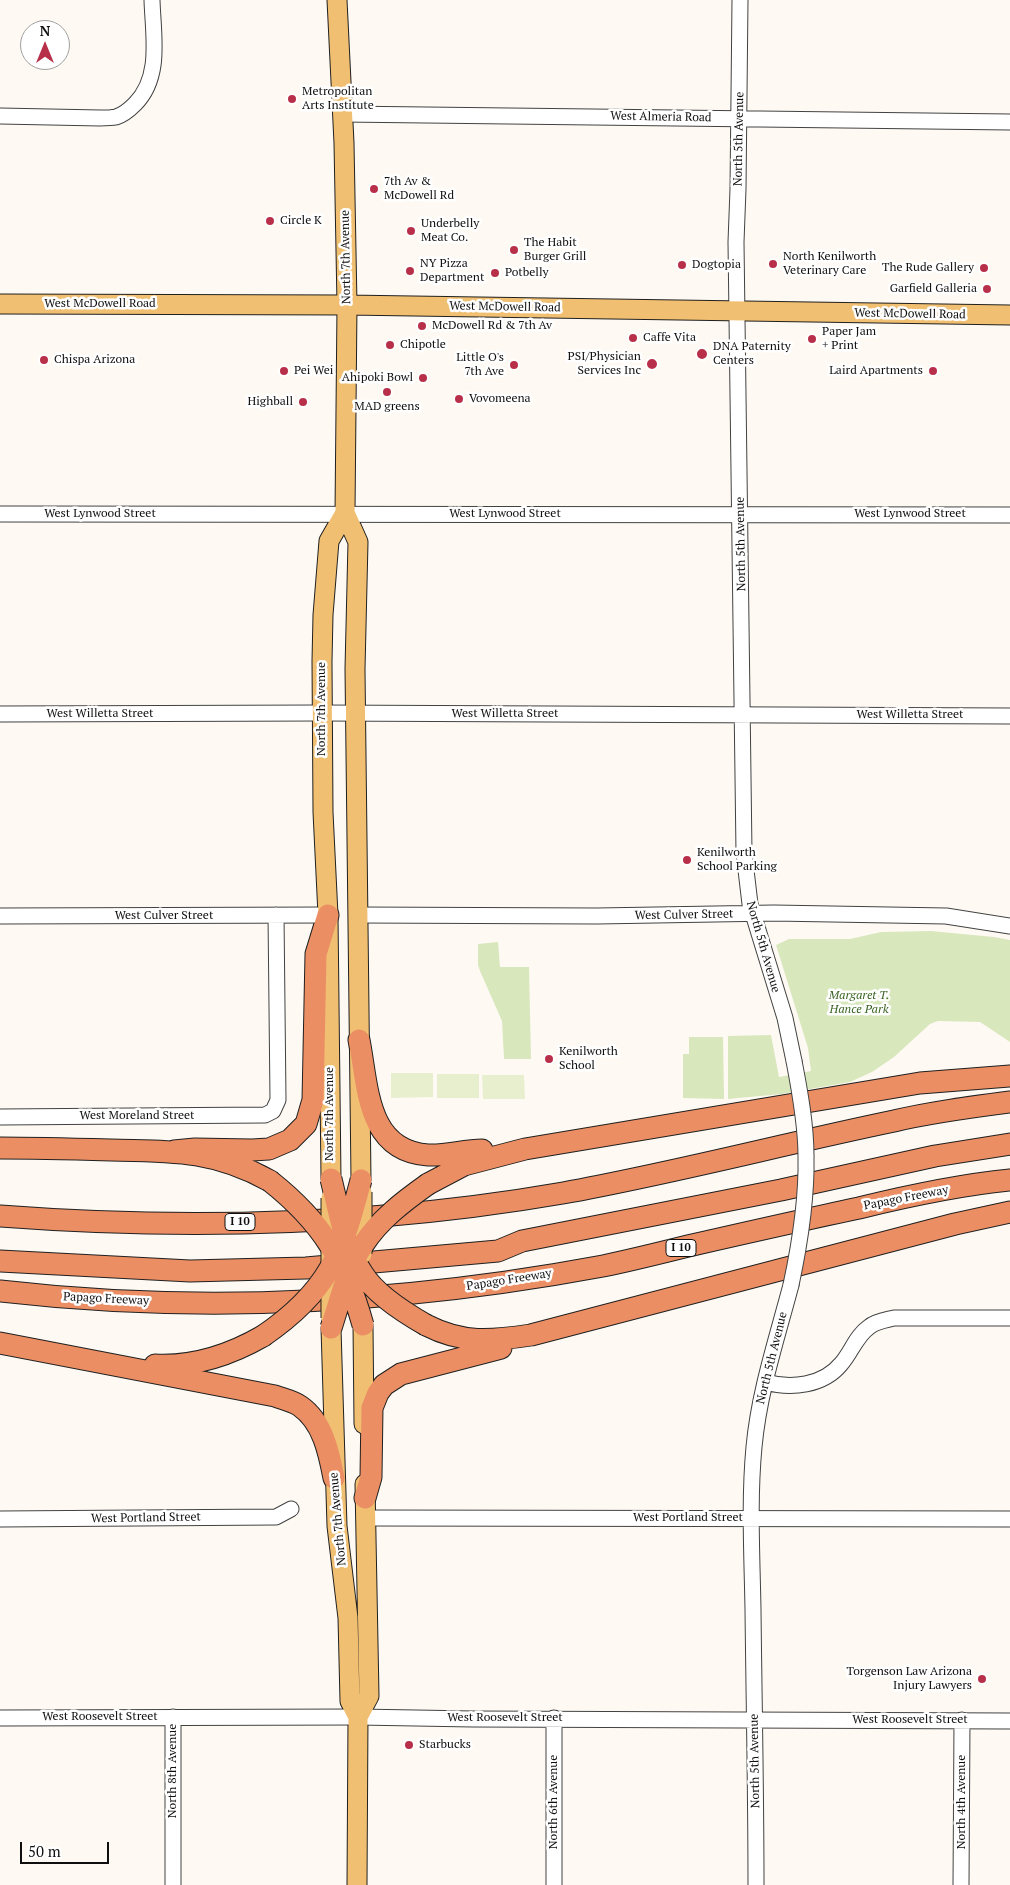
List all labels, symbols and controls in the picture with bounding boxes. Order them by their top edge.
north arrow [20,20,70,70]
text: N [40,21,50,40]
place label: Metropolitan Arts Institute [302,85,374,113]
street label: North 5th Avenue [731,92,747,186]
marker: Metropolitan Arts Institute [286,93,298,105]
street label: West Almeria Road [610,109,712,125]
place label: 7th Av & McDowell Rd [384,175,454,203]
marker: 7th Av & McDowell Rd [368,183,380,195]
street label: North 7th Avenue [338,210,354,304]
place label: Circle K [280,214,322,228]
marker: Circle K [264,215,276,227]
place label: Underbelly Meat Co. [421,217,479,245]
marker: Underbelly Meat Co. [405,225,417,237]
place label: The Habit Burger Grill [524,236,586,264]
marker: The Habit Burger Grill [508,244,520,256]
place label: North Kenilworth Veterinary Care [783,250,876,278]
place label: NY Pizza Department [420,257,484,285]
place label: Dogtopia [692,258,741,272]
marker: North Kenilworth Veterinary Care [767,258,779,270]
marker: Dogtopia [676,259,688,271]
place label: The Rude Gallery [882,261,974,275]
marker: The Rude Gallery [978,262,990,274]
marker: NY Pizza Department [404,265,416,277]
place label: Potbelly [505,266,549,280]
marker: Potbelly [489,267,501,279]
place label: Garfield Galleria [890,282,977,296]
marker: Garfield Galleria [981,283,993,295]
street label: West McDowell Road [44,297,156,311]
street label: West McDowell Road [449,299,561,315]
street label: West McDowell Road [854,306,966,322]
place label: McDowell Rd & 7th Av [432,319,552,333]
marker: McDowell Rd & 7th Av [416,320,428,332]
place label: Paper Jam + Print [822,325,876,353]
place label: Caffe Vita [643,331,696,345]
marker: Caffe Vita [627,332,639,344]
marker: Paper Jam + Print [806,333,818,345]
place label: Chipotle [400,338,446,352]
marker: Chipotle [384,339,396,351]
place label: DNA Paternity Centers [713,340,791,368]
marker: DNA Paternity Centers [695,347,709,361]
place label: PSI/Physician Services Inc [568,350,641,378]
place label: Little O's 7th Ave [456,351,504,379]
place label: Chispa Arizona [54,353,135,367]
marker: Chispa Arizona [38,354,50,366]
marker: PSI/Physician Services Inc [645,357,659,371]
marker: Little O's 7th Ave [508,359,520,371]
place label: Pei Wei [294,364,333,378]
place label: Laird Apartments [829,364,923,378]
marker: Pei Wei [278,365,290,377]
marker: Laird Apartments [927,365,939,377]
place label: Ahipoki Bowl [342,371,413,385]
marker: Ahipoki Bowl [417,372,429,384]
marker: MAD greens [381,386,393,398]
place label: Vovomeena [469,392,531,406]
marker: Vovomeena [453,393,465,405]
place label: Highball [247,395,293,409]
marker: Highball [297,396,309,408]
place label: MAD greens [354,400,420,414]
street label: North 5th Avenue [733,497,749,591]
street label: West Lynwood Street [44,507,156,521]
street label: West Lynwood Street [449,507,561,521]
street label: West Lynwood Street [854,507,966,521]
street label: North 7th Avenue [315,662,329,756]
street label: West Willetta Street [47,707,153,721]
street label: West Willetta Street [452,707,558,721]
street label: West Willetta Street [857,708,963,722]
place label: Kenilworth School Parking [697,846,777,874]
marker: Kenilworth School Parking [681,854,693,866]
street label: North 5th Avenue [743,900,783,994]
street label: West Culver Street [635,907,733,923]
street label: West Culver Street [115,909,213,923]
park label: Margaret T. Hance Park [829,989,889,1017]
place label: Kenilworth School [559,1045,618,1073]
marker: Kenilworth School [543,1053,555,1065]
street label: North 7th Avenue [323,1067,337,1161]
street label: West Moreland Street [79,1109,195,1123]
street label: Papago Freeway [862,1183,950,1213]
road number: I 10 [225,1214,255,1230]
road number: I 10 [666,1240,696,1256]
street label: Papago Freeway [465,1266,553,1294]
street label: Papago Freeway [63,1290,149,1308]
street label: North 5th Avenue [754,1310,790,1406]
street label: North 7th Avenue [327,1472,349,1566]
street label: West Portland Street [91,1510,201,1526]
street label: West Portland Street [633,1511,743,1525]
place label: Torgenson Law Arizona Injury Lawyers [846,1665,972,1693]
marker: Torgenson Law Arizona Injury Lawyers [976,1673,988,1685]
street label: West Roosevelt Street [42,1710,158,1724]
street label: West Roosevelt Street [447,1711,563,1725]
street label: West Roosevelt Street [852,1713,968,1727]
street label: North 5th Avenue [747,1714,763,1808]
street label: North 8th Avenue [166,1724,180,1818]
place label: Starbucks [419,1738,471,1752]
marker: Starbucks [403,1739,415,1751]
street label: North 6th Avenue [547,1755,561,1849]
street label: North 4th Avenue [955,1755,969,1849]
scale bar [22,1832,111,1864]
text: 50 m [28,1841,61,1861]

